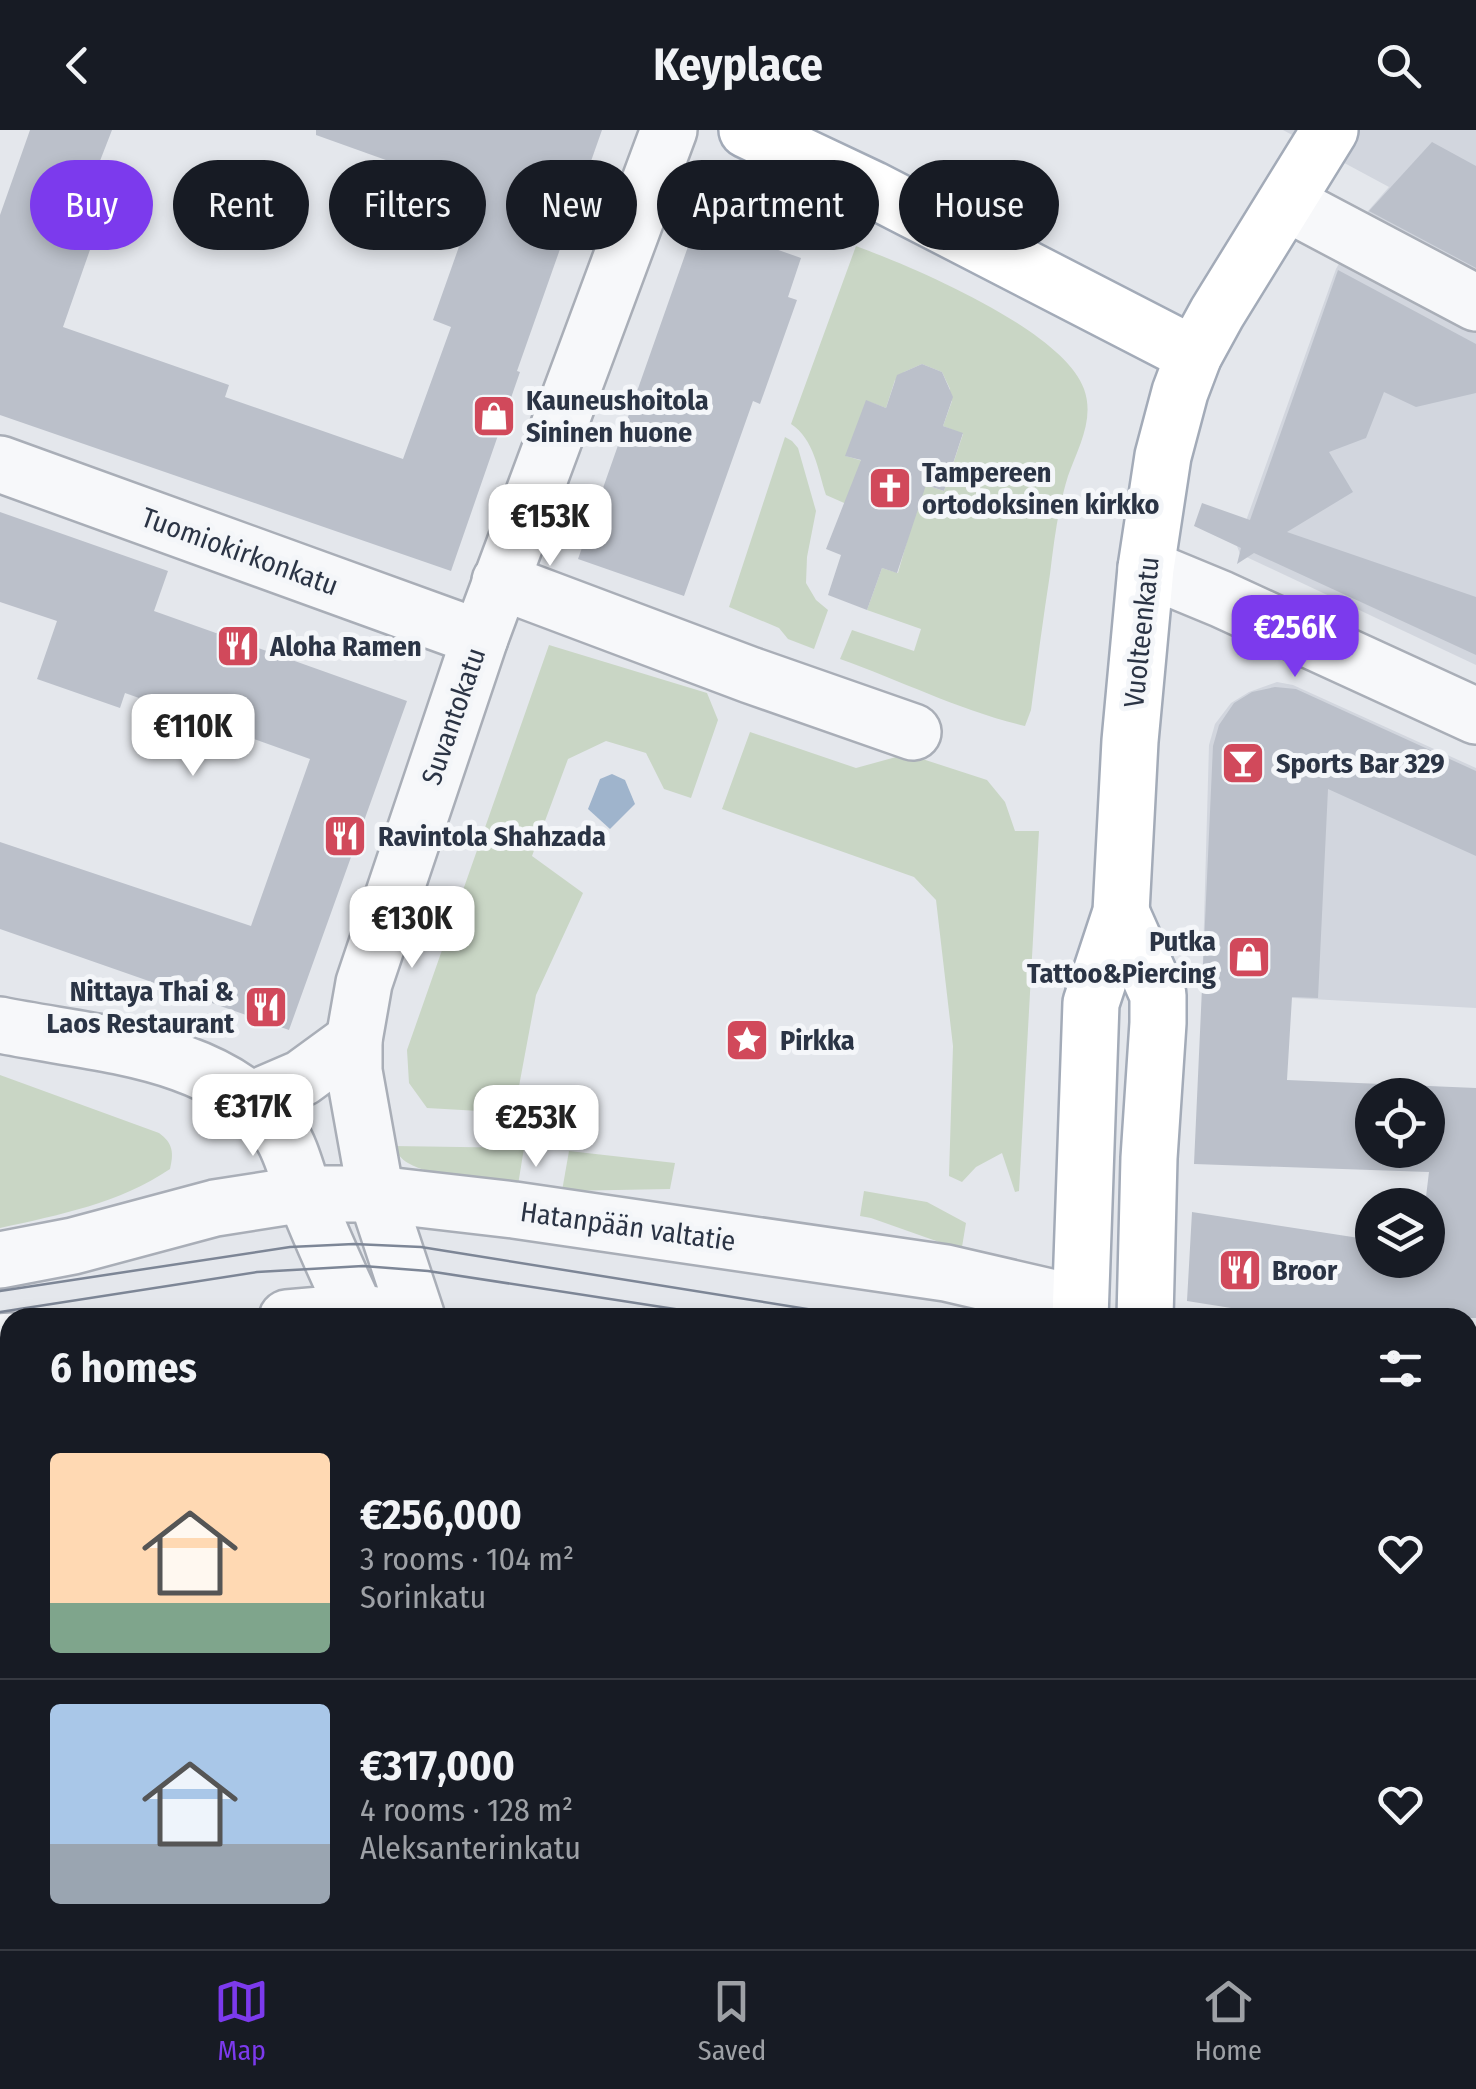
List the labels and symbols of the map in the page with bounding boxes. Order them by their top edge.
place label: Kauneushoitola Sininen huone [526,384,709,449]
shop icon: Kauneushoitola Sininen huone [471,393,517,439]
place label: Tampereen ortodoksinen kirkko [922,456,1160,521]
church icon: Tampereen ortodoksinen kirkko [867,465,913,511]
pin: €153K [480,484,620,569]
street label: Tuomiokirkonkatu [137,501,343,602]
street label: Vuolteenkatu [1117,555,1166,709]
pin: €256K [1225,595,1365,680]
restaurant icon: Aloha Ramen [215,623,261,669]
place label: Aloha Ramen [269,630,422,663]
street label: Suvantokatu [415,643,492,789]
pin: €110K [123,694,263,779]
bar icon: Sports Bar 329 [1220,740,1266,786]
place label: Sports Bar 329 [1276,747,1445,780]
restaurant icon: Ravintola Shahzada [322,813,368,859]
place label: Ravintola Shahzada [378,820,606,853]
pin: €130K [342,886,482,971]
place label: Putka Tattoo&Piercing [1027,925,1216,990]
shop icon: Putka Tattoo&Piercing [1226,934,1272,980]
place label: Nittaya Thai & Laos Restaurant [46,975,235,1040]
restaurant icon: Nittaya Thai & Laos Restaurant [243,984,289,1030]
place icon: Pirkka [724,1017,770,1063]
place label: Pirkka [780,1024,855,1057]
pin: €317K [183,1074,323,1159]
pin: €253K [466,1085,606,1170]
street label: Hatanpään valtatie [518,1195,738,1258]
restaurant icon: Broor [1217,1247,1263,1293]
place label: Broor [1272,1254,1338,1287]

